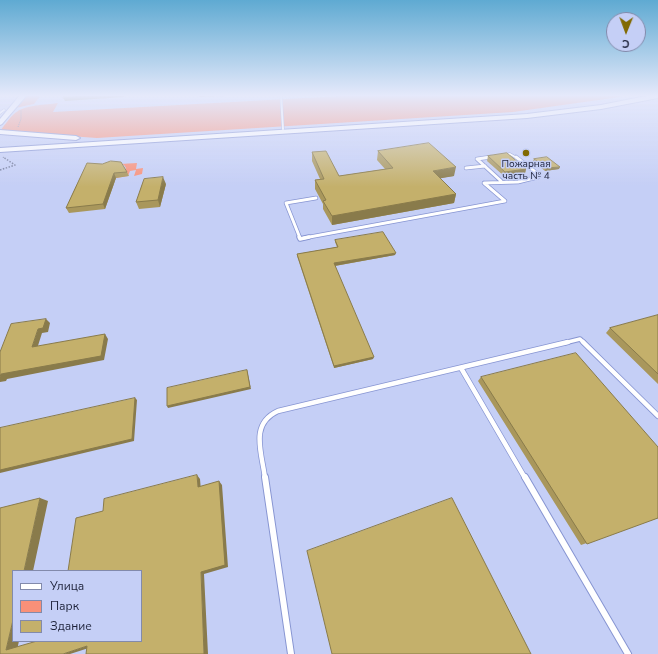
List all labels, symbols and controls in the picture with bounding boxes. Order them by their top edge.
north arrow [606,12,646,52]
text: С [622,36,630,51]
marker: Пожарная часть № 4 [521,148,531,158]
place label: Пожарная часть № 4 [501,159,551,182]
legend [12,570,142,642]
text: Улица [50,578,84,594]
text: Парк [50,598,79,614]
text: Здание [50,618,92,634]

